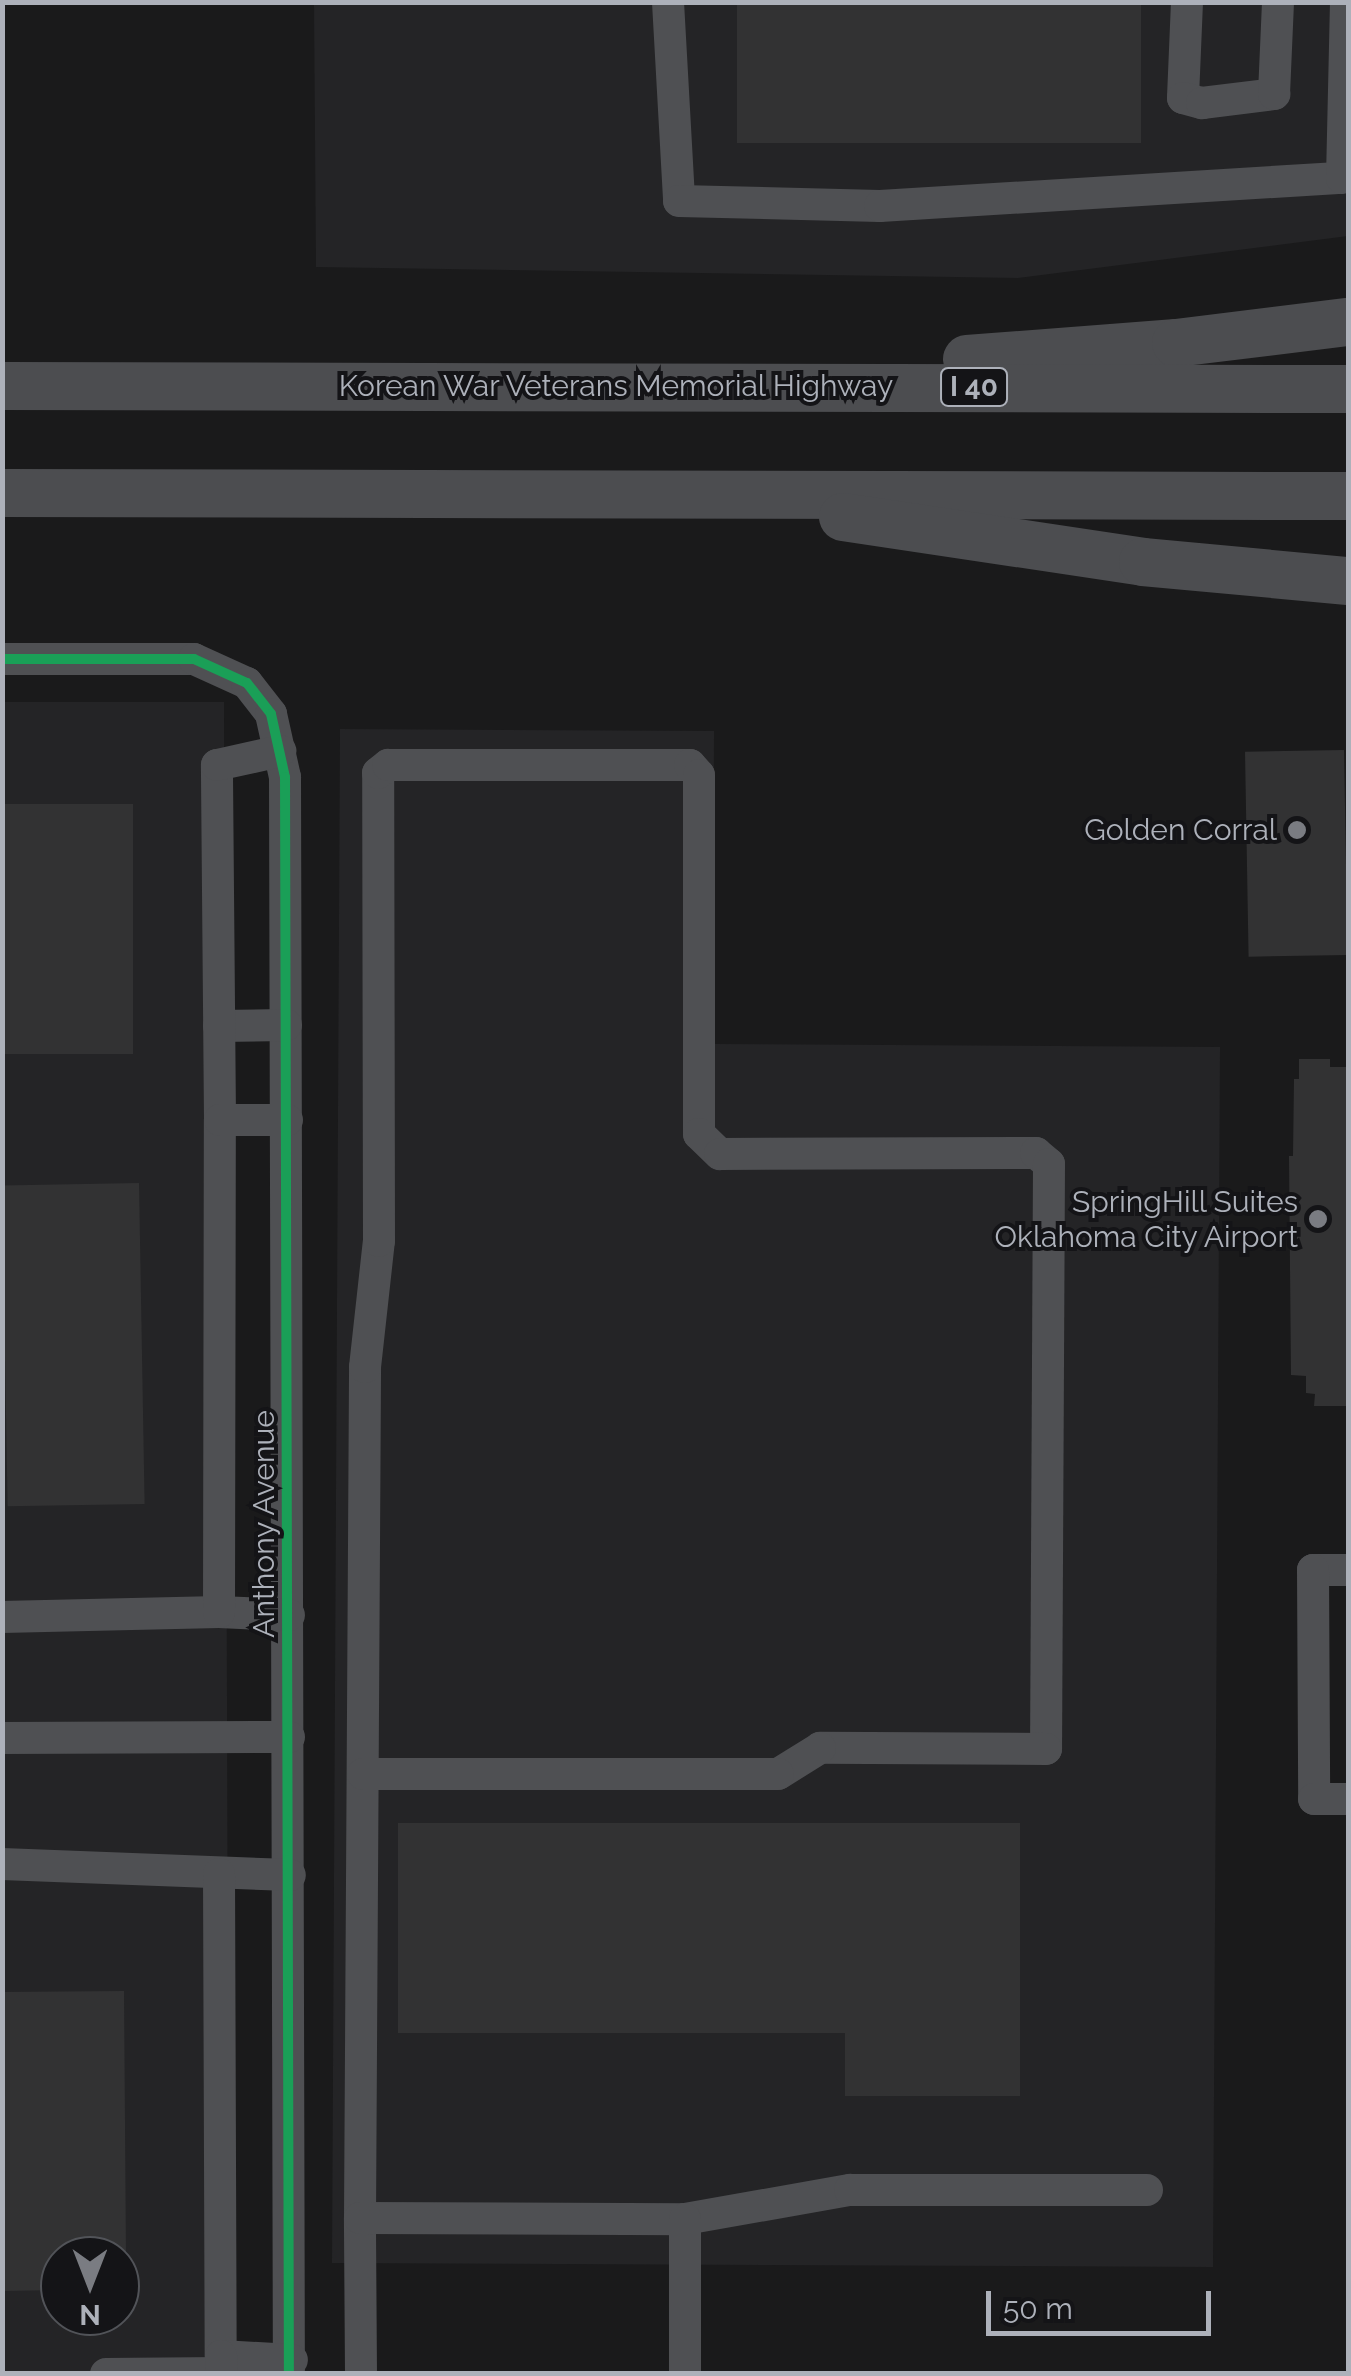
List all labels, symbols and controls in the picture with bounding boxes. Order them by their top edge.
road number: I 40 [939,364,1009,410]
street label: Korean War Veterans Memorial Highway [337,368,895,404]
place label: Golden Corral [1084,812,1277,848]
marker: Golden Corral [1286,819,1308,841]
place label: SpringHill Suites Oklahoma City Airport [993,1184,1298,1254]
marker: SpringHill Suites Oklahoma City Airport [1307,1208,1329,1230]
street label: Anthony Avenue [246,1409,282,1639]
north arrow [40,2236,140,2336]
scale bar [991,2271,1216,2333]
text: 50 m [1003,2291,1073,2326]
text: N [79,2298,101,2331]

